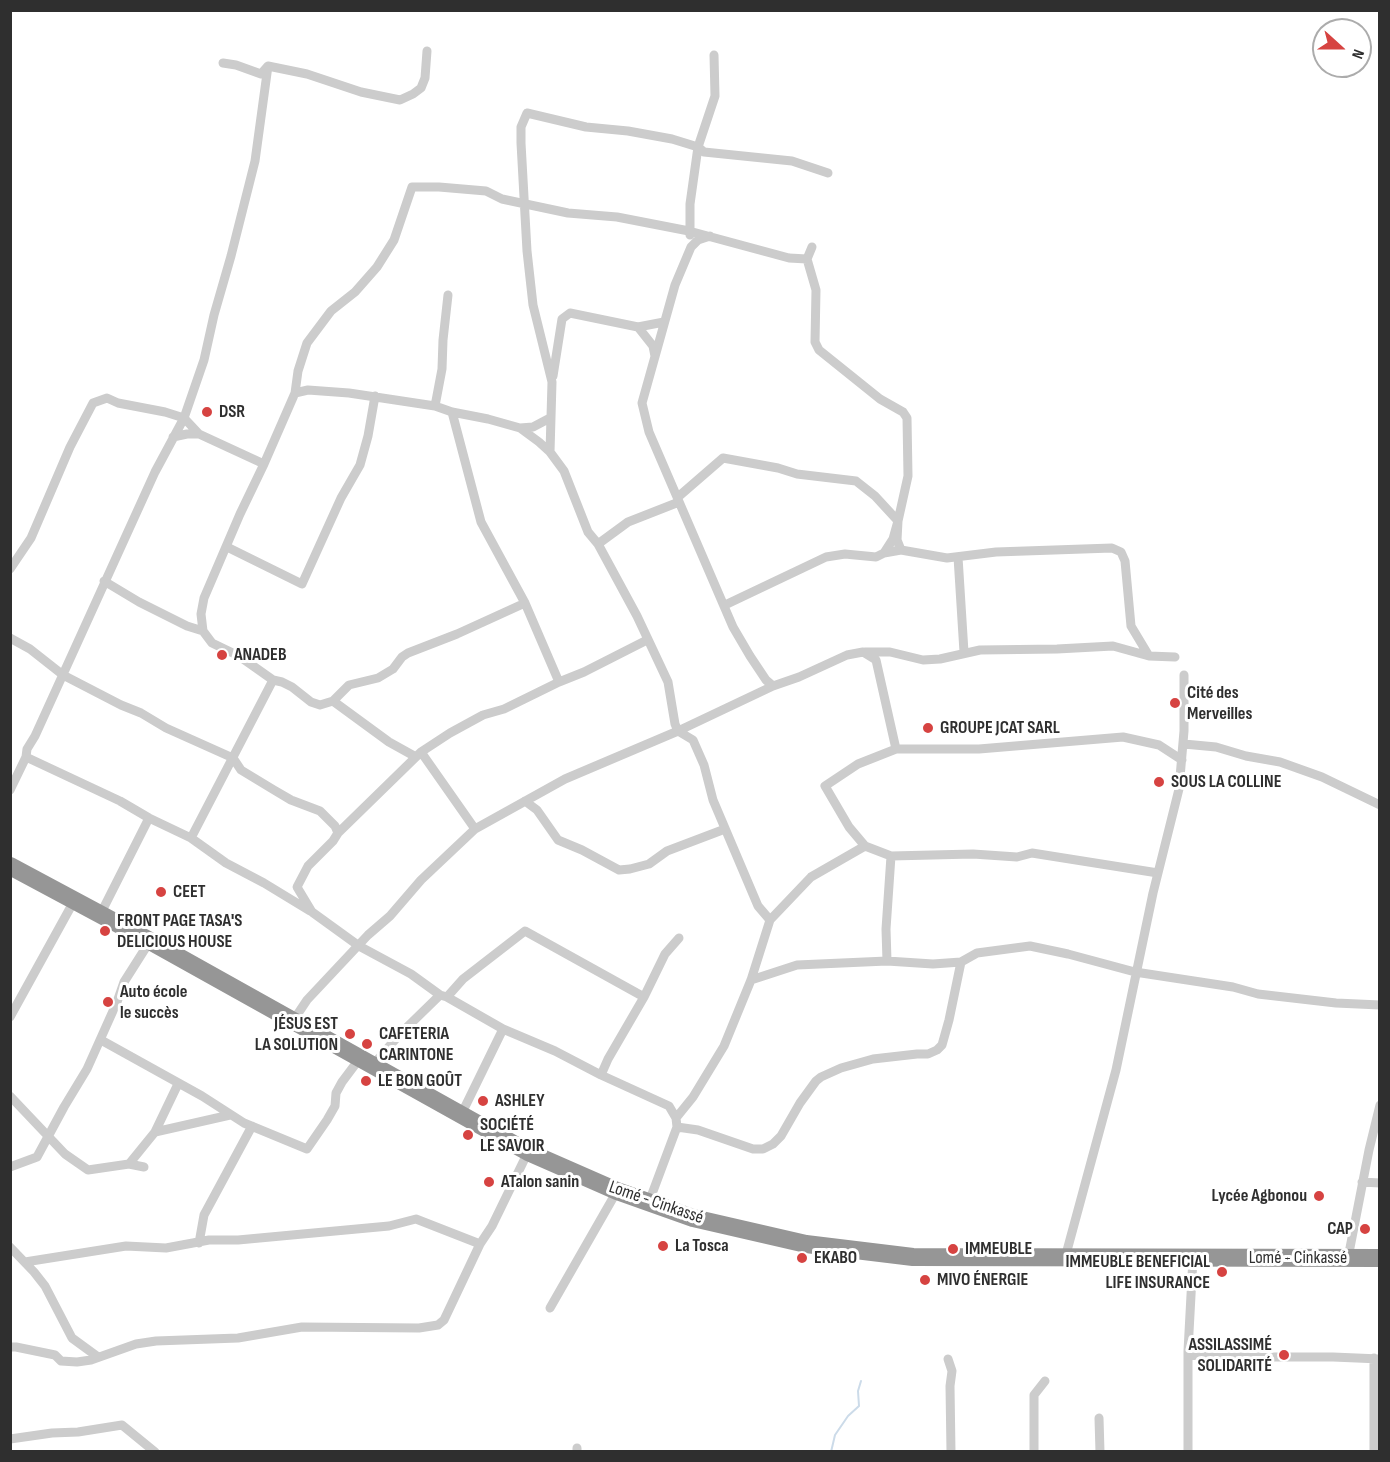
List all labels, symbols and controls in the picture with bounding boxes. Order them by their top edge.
north arrow [1312,18,1372,78]
text: N [1347,47,1368,61]
place label: DSR [219,401,245,423]
marker: DSR [200,405,214,419]
place label: ANADEB [234,644,286,666]
marker: ANADEB [215,648,229,662]
place label: Cité des Merveilles [1187,682,1252,724]
marker: Cité des Merveilles [1168,696,1182,710]
place label: GROUPE JCAT SARL [940,717,1060,739]
marker: GROUPE JCAT SARL [921,721,935,735]
place label: SOUS LA COLLINE [1171,771,1281,793]
marker: SOUS LA COLLINE [1152,775,1166,789]
place label: CEET [173,881,206,903]
marker: CEET [154,885,168,899]
place label: FRONT PAGE TASA'S DELICIOUS HOUSE [117,910,242,952]
marker: FRONT PAGE TASA'S DELICIOUS HOUSE [98,924,112,938]
place label: Auto école le succès [120,981,187,1024]
marker: Auto école le succès [101,995,115,1009]
place label: JÉSUS EST LA SOLUTION [255,1013,338,1056]
place label: CAFETERIA CARINTONE [379,1023,454,1066]
marker: JÉSUS EST LA SOLUTION [343,1027,357,1041]
marker: CAFETERIA CARINTONE [360,1037,374,1051]
place label: LE BON GOÛT [378,1070,462,1092]
marker: LE BON GOÛT [359,1074,373,1088]
place label: ASHLEY [495,1090,544,1112]
marker: ASHLEY [476,1094,490,1108]
place label: SOCIÉTÉ LE SAVOIR [480,1114,545,1156]
marker: SOCIÉTÉ LE SAVOIR [461,1128,475,1142]
place label: ATalon sanin [501,1171,579,1193]
marker: ATalon sanin [482,1175,496,1189]
street label: Lomé - Cinkassé [606,1177,706,1229]
place label: Lycée Agbonou [1212,1185,1307,1207]
marker: Lycée Agbonou [1312,1189,1326,1203]
place label: CAP [1327,1218,1353,1240]
marker: CAP [1358,1222,1372,1236]
place label: La Tosca [675,1235,729,1257]
place label: IMMEUBLE [965,1238,1032,1260]
marker: La Tosca [656,1239,670,1253]
marker: IMMEUBLE [946,1242,960,1256]
place label: EKABO [814,1247,857,1269]
street label: Lomé - Cinkassé [1249,1247,1347,1269]
marker: EKABO [795,1251,809,1265]
place label: IMMEUBLE BENEFICIAL LIFE INSURANCE [1066,1251,1210,1294]
marker: IMMEUBLE BENEFICIAL LIFE INSURANCE [1215,1265,1229,1279]
place label: MIVO ÉNERGIE [937,1269,1028,1291]
marker: MIVO ÉNERGIE [918,1273,932,1287]
place label: ASSILASSIMÉ SOLIDARITÉ [1188,1334,1272,1376]
marker: ASSILASSIMÉ SOLIDARITÉ [1277,1348,1291,1362]

